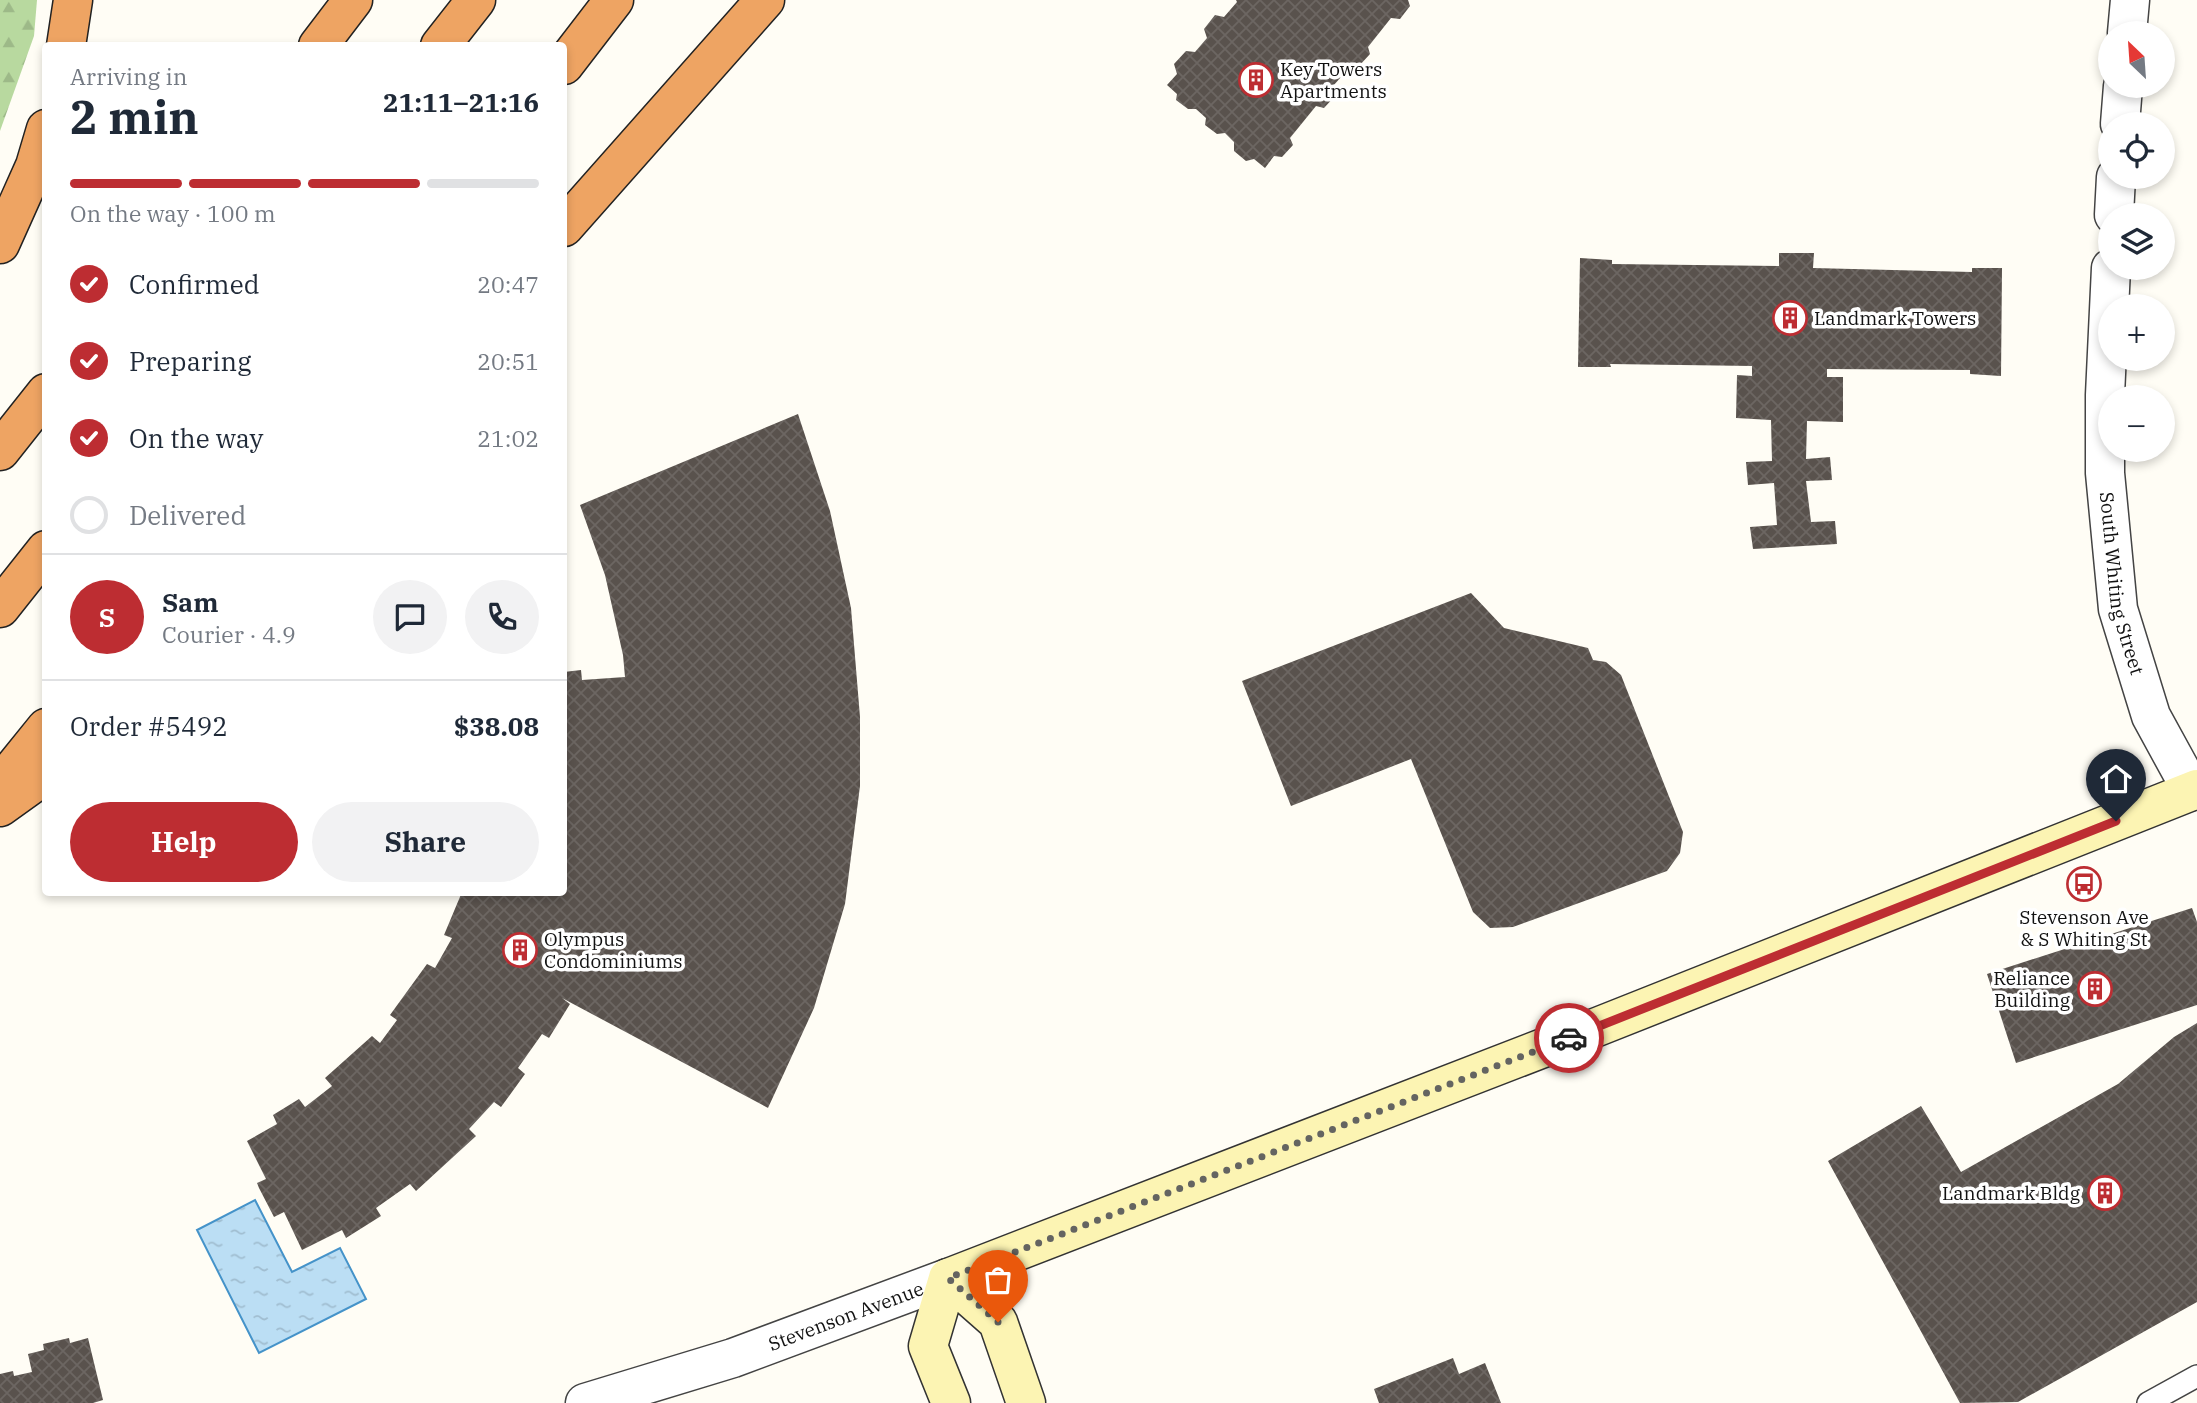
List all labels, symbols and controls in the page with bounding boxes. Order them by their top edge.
north arrow [2098,21,2175,98]
map controls [2098,21,2175,462]
place label: Key Towers Apartments [1280,57,1387,103]
text: Arriving in [70,61,187,91]
building icon: Key Towers Apartments [1237,61,1275,99]
text: 21:11–21:16 [383,85,539,119]
text: 2 min [70,87,199,147]
button: locate [2098,112,2175,189]
text: On the way · 100 m [70,198,276,228]
button: layers [2098,203,2175,280]
icon: check [70,265,108,303]
text: Confirmed [129,267,260,301]
text: 20:47 [477,269,539,299]
button: + [2098,294,2175,371]
building icon: Landmark Towers [1771,299,1809,337]
place label: Landmark Towers [1814,306,1976,330]
icon: check [70,342,108,380]
text: Preparing [129,344,251,378]
text: 20:51 [477,346,539,376]
button: − [2098,385,2175,462]
icon: check [70,419,108,457]
text: On the way [129,421,263,455]
text: 21:02 [477,423,539,453]
street label: South Whiting Street [2095,491,2150,678]
text: Delivered [129,498,246,532]
button: chat [373,580,447,654]
button: phone [465,580,539,654]
text: Sam [162,585,218,619]
text: S [99,600,115,634]
text: Courier · 4.9 [162,619,296,649]
text: Order #5492 [70,709,228,743]
text: $38.08 [454,709,539,743]
pin [2086,749,2146,821]
icon: home [2097,760,2135,798]
button: Help [70,802,298,882]
button: Share [312,802,539,882]
bus stop icon: Stevenson Ave & S Whiting St [2065,865,2103,903]
place label: Stevenson Ave & S Whiting St [2019,905,2149,951]
place label: Olympus Condominiums [544,927,683,973]
building icon: Olympus Condominiums [501,931,539,969]
place label: Reliance Building [1993,966,2071,1012]
building icon: Reliance Building [2076,970,2114,1008]
courier [1534,1003,1604,1073]
icon: car [1550,1019,1588,1057]
building icon: Landmark Bldg [2086,1174,2124,1212]
place label: Landmark Bldg [1942,1181,2081,1205]
pin [968,1250,1028,1322]
icon: bag [979,1261,1017,1299]
street label: Stevenson Avenue [765,1276,927,1356]

